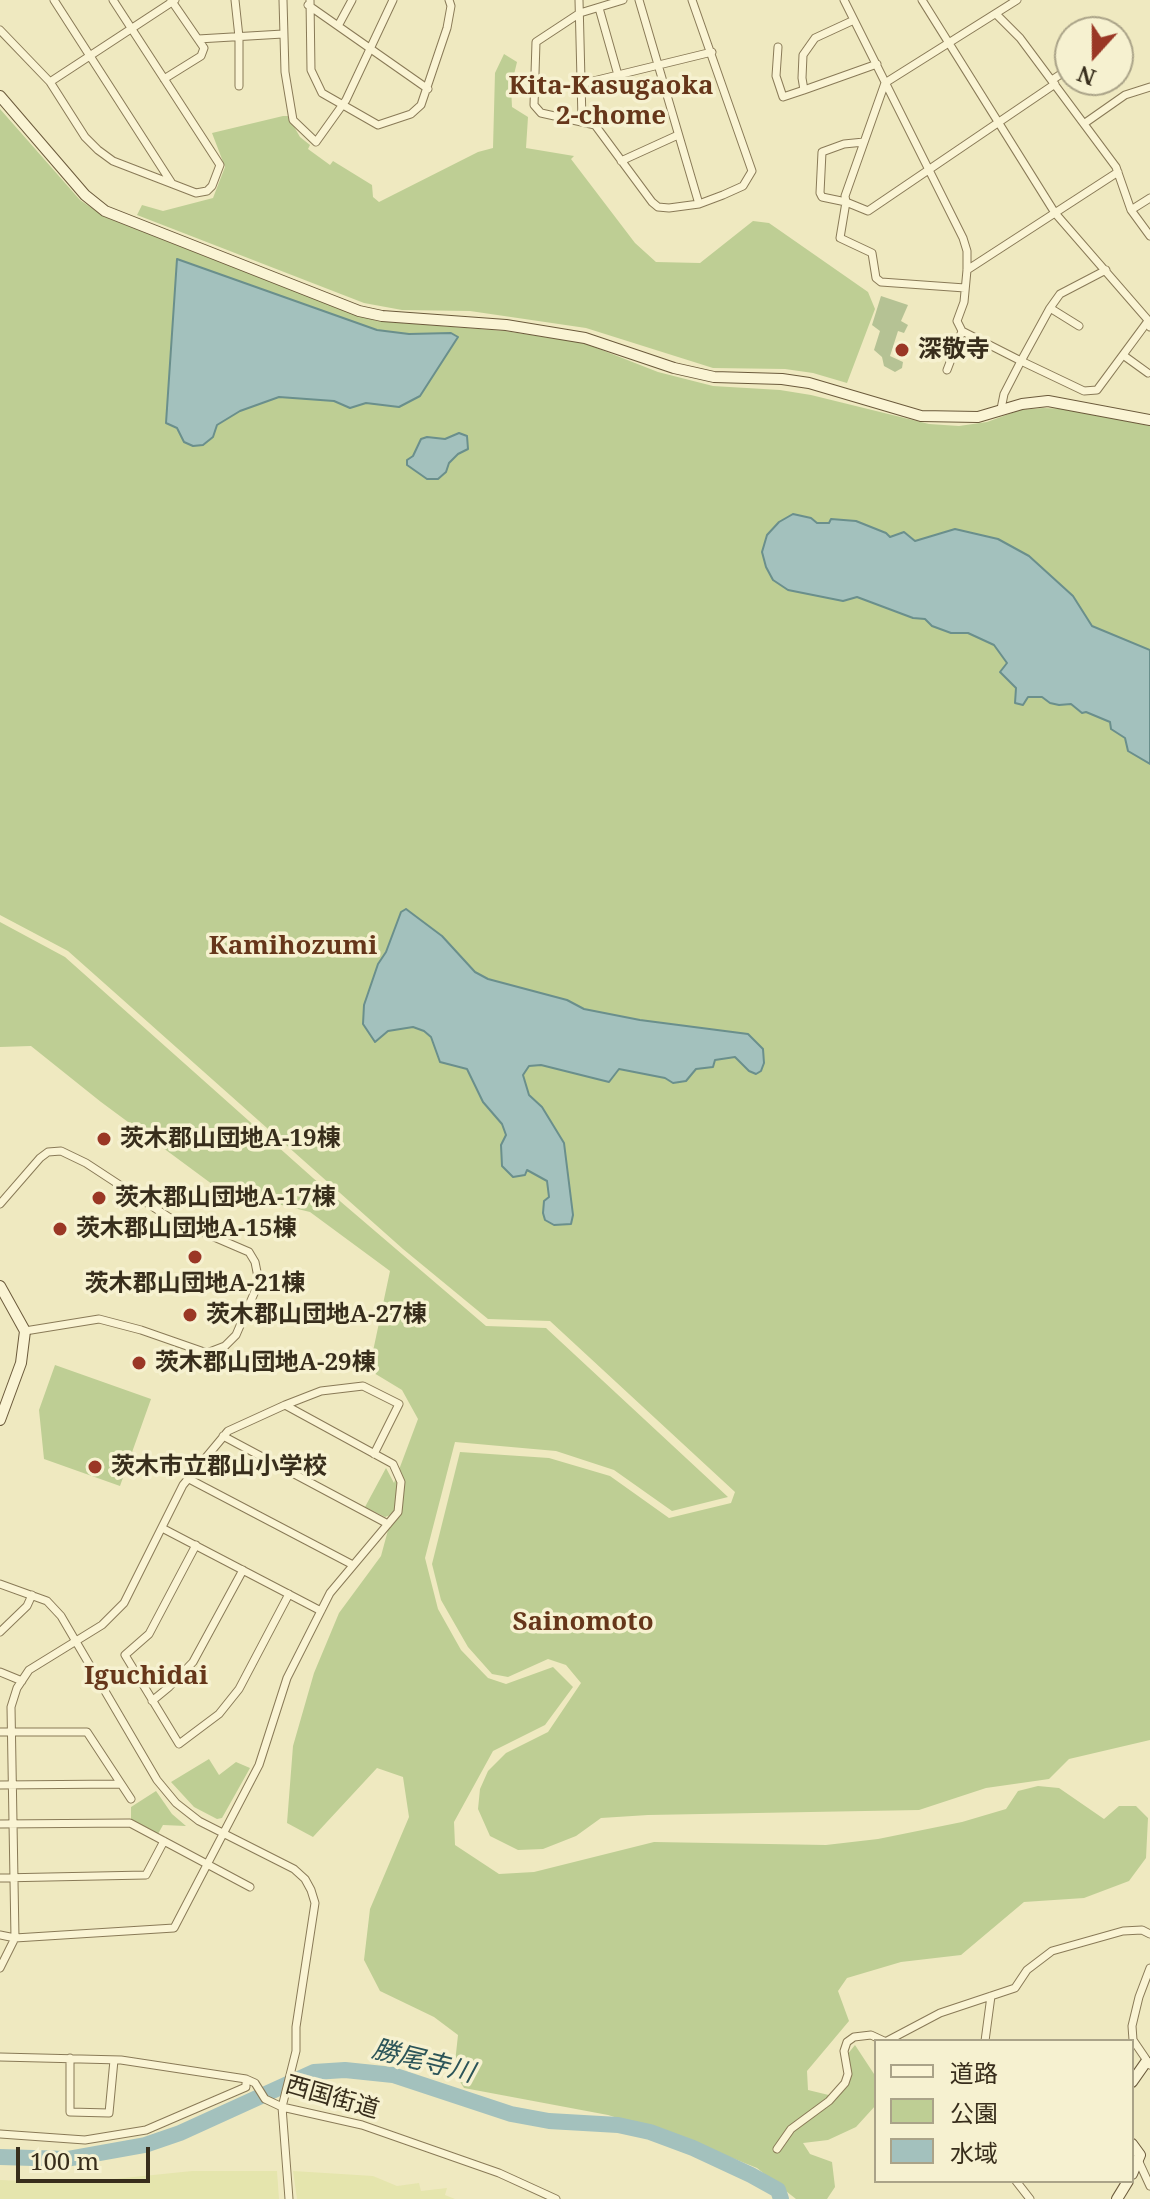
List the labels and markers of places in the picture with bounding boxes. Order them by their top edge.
place label: 深敬寺 [918,336,990,364]
marker: 深敬寺 [893,341,911,359]
place label: 茨木郡山団地A-19棟 [120,1125,341,1153]
marker: 茨木郡山団地A-19棟 [95,1130,113,1148]
place label: 茨木郡山団地A-17棟 [115,1184,336,1212]
marker: 茨木郡山団地A-17棟 [90,1189,108,1207]
place label: 茨木郡山団地A-15棟 [76,1215,297,1243]
marker: 茨木郡山団地A-15棟 [51,1220,69,1238]
marker: 茨木郡山団地A-21棟 [186,1248,204,1266]
place label: 茨木郡山団地A-21棟 [85,1270,305,1298]
place label: 茨木郡山団地A-27棟 [206,1301,427,1329]
marker: 茨木郡山団地A-27棟 [181,1306,199,1324]
place label: 茨木郡山団地A-29棟 [155,1349,376,1377]
marker: 茨木郡山団地A-29棟 [130,1354,148,1372]
place label: 茨木市立郡山小学校 [111,1453,327,1481]
marker: 茨木市立郡山小学校 [86,1458,104,1476]

